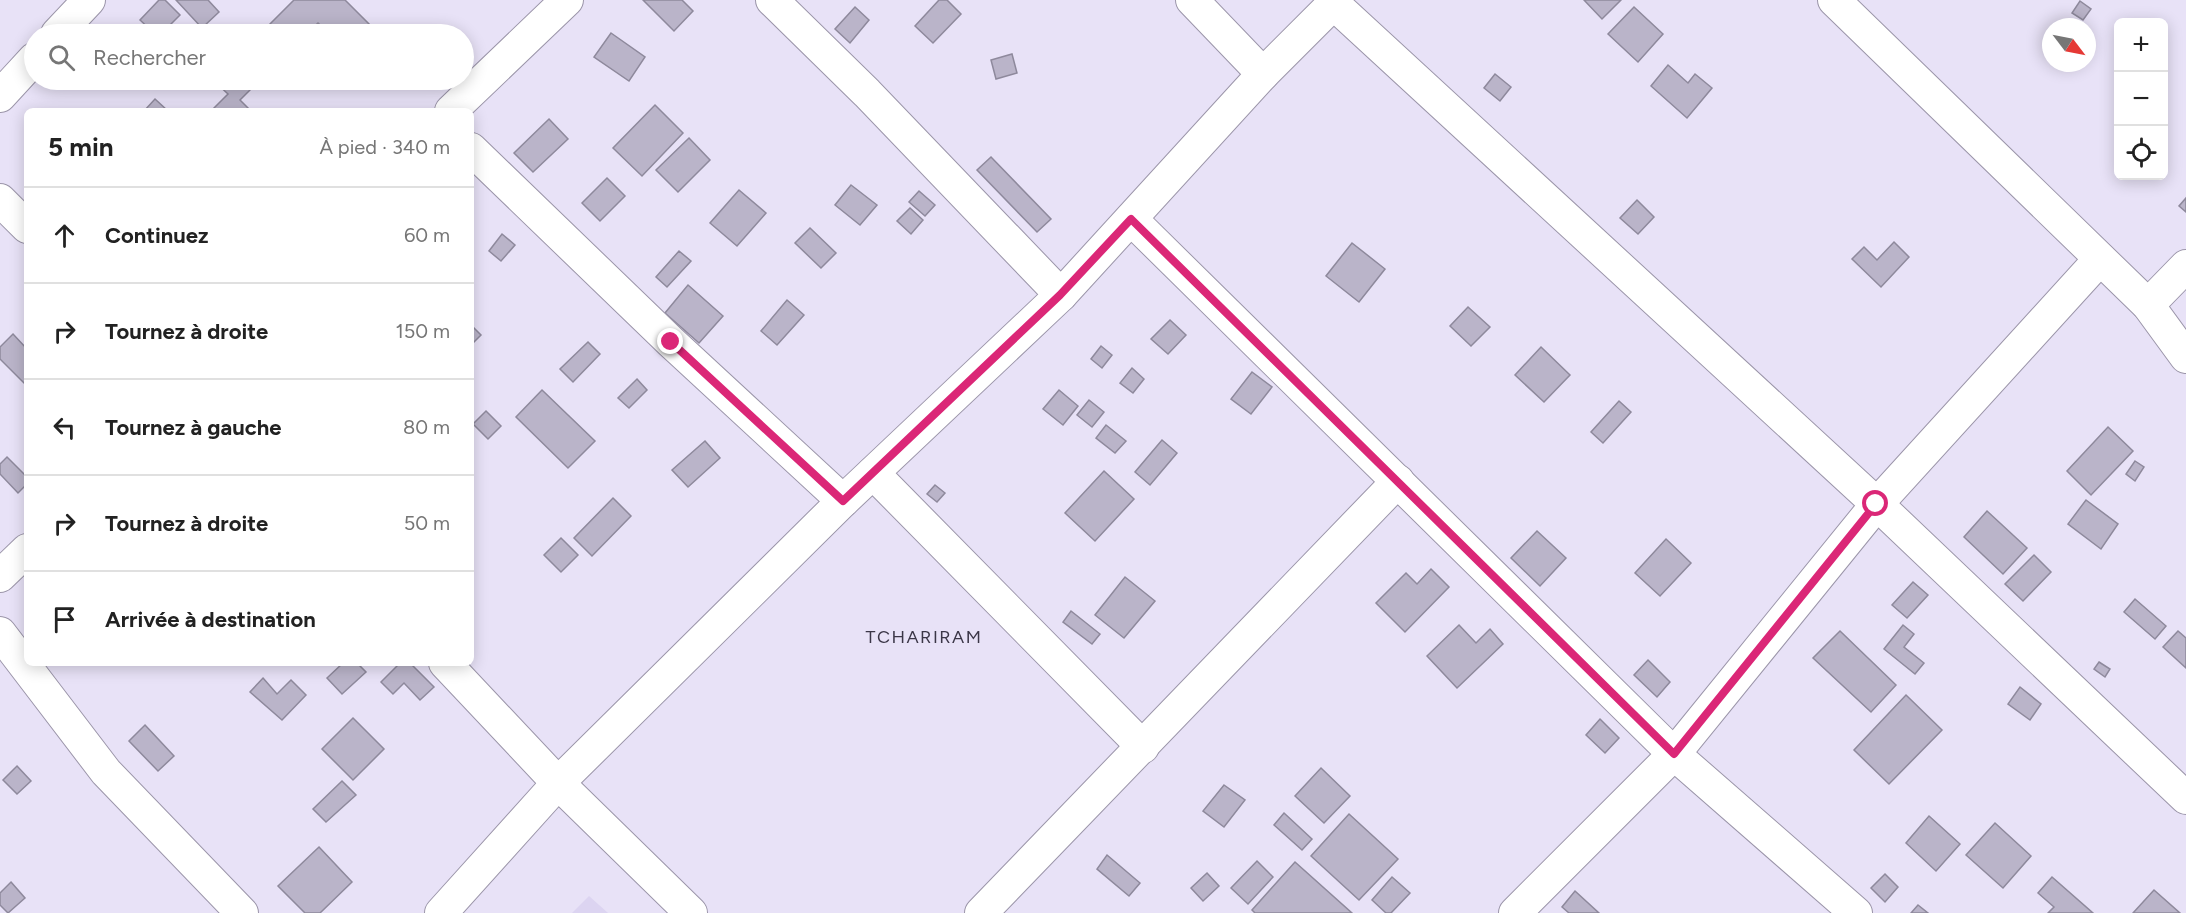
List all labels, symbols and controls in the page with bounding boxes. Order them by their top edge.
north arrow [2042,18,2096,72]
map controls [2114,18,2168,180]
button: + [2114,18,2168,72]
search box [24,24,474,90]
icon: search [45,41,78,74]
text: Rechercher [93,44,206,71]
button: − [2114,72,2168,126]
button: locate [2114,126,2168,180]
text: 5 min [48,131,114,163]
text: À pied · 340 m [319,135,450,159]
icon: ahead [48,219,81,252]
text: Continuez [105,222,209,249]
text: 60 m [404,223,450,247]
icon: right [48,315,81,348]
text: Tournez à droite [105,318,268,345]
text: 150 m [395,319,450,343]
route end [657,328,683,354]
icon: left [48,411,81,444]
text: Tournez à gauche [105,414,281,441]
text: 80 m [403,415,450,439]
route start [1862,490,1888,516]
icon: right [48,507,81,540]
text: Tournez à droite [105,510,268,537]
text: 50 m [404,511,450,535]
icon: arrive [48,603,81,636]
text: Arrivée à destination [105,606,316,633]
district label: TCHARIRAM [866,626,982,648]

